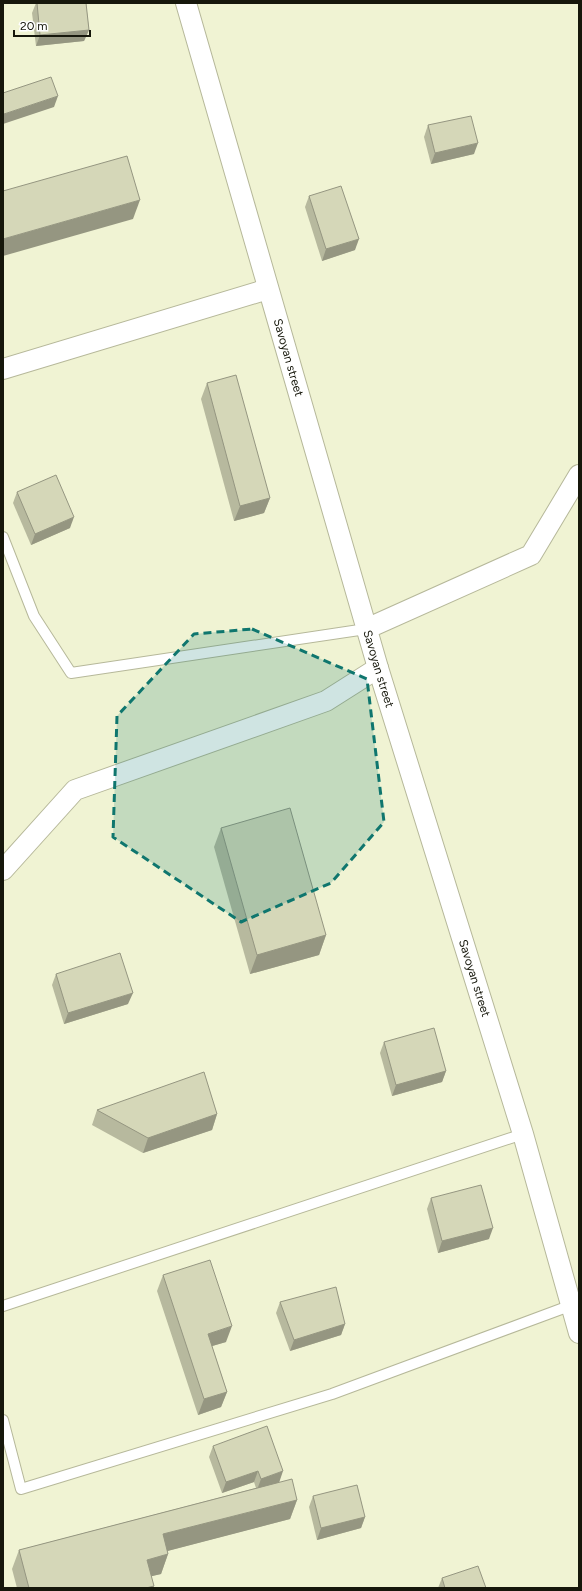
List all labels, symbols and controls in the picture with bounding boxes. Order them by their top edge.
scale bar [14,12,90,38]
text: 20 m [20,19,48,33]
street label: Savoyan street [271,317,306,398]
street label: Savoyan street [360,628,397,710]
street label: Savoyan street [456,938,493,1019]

